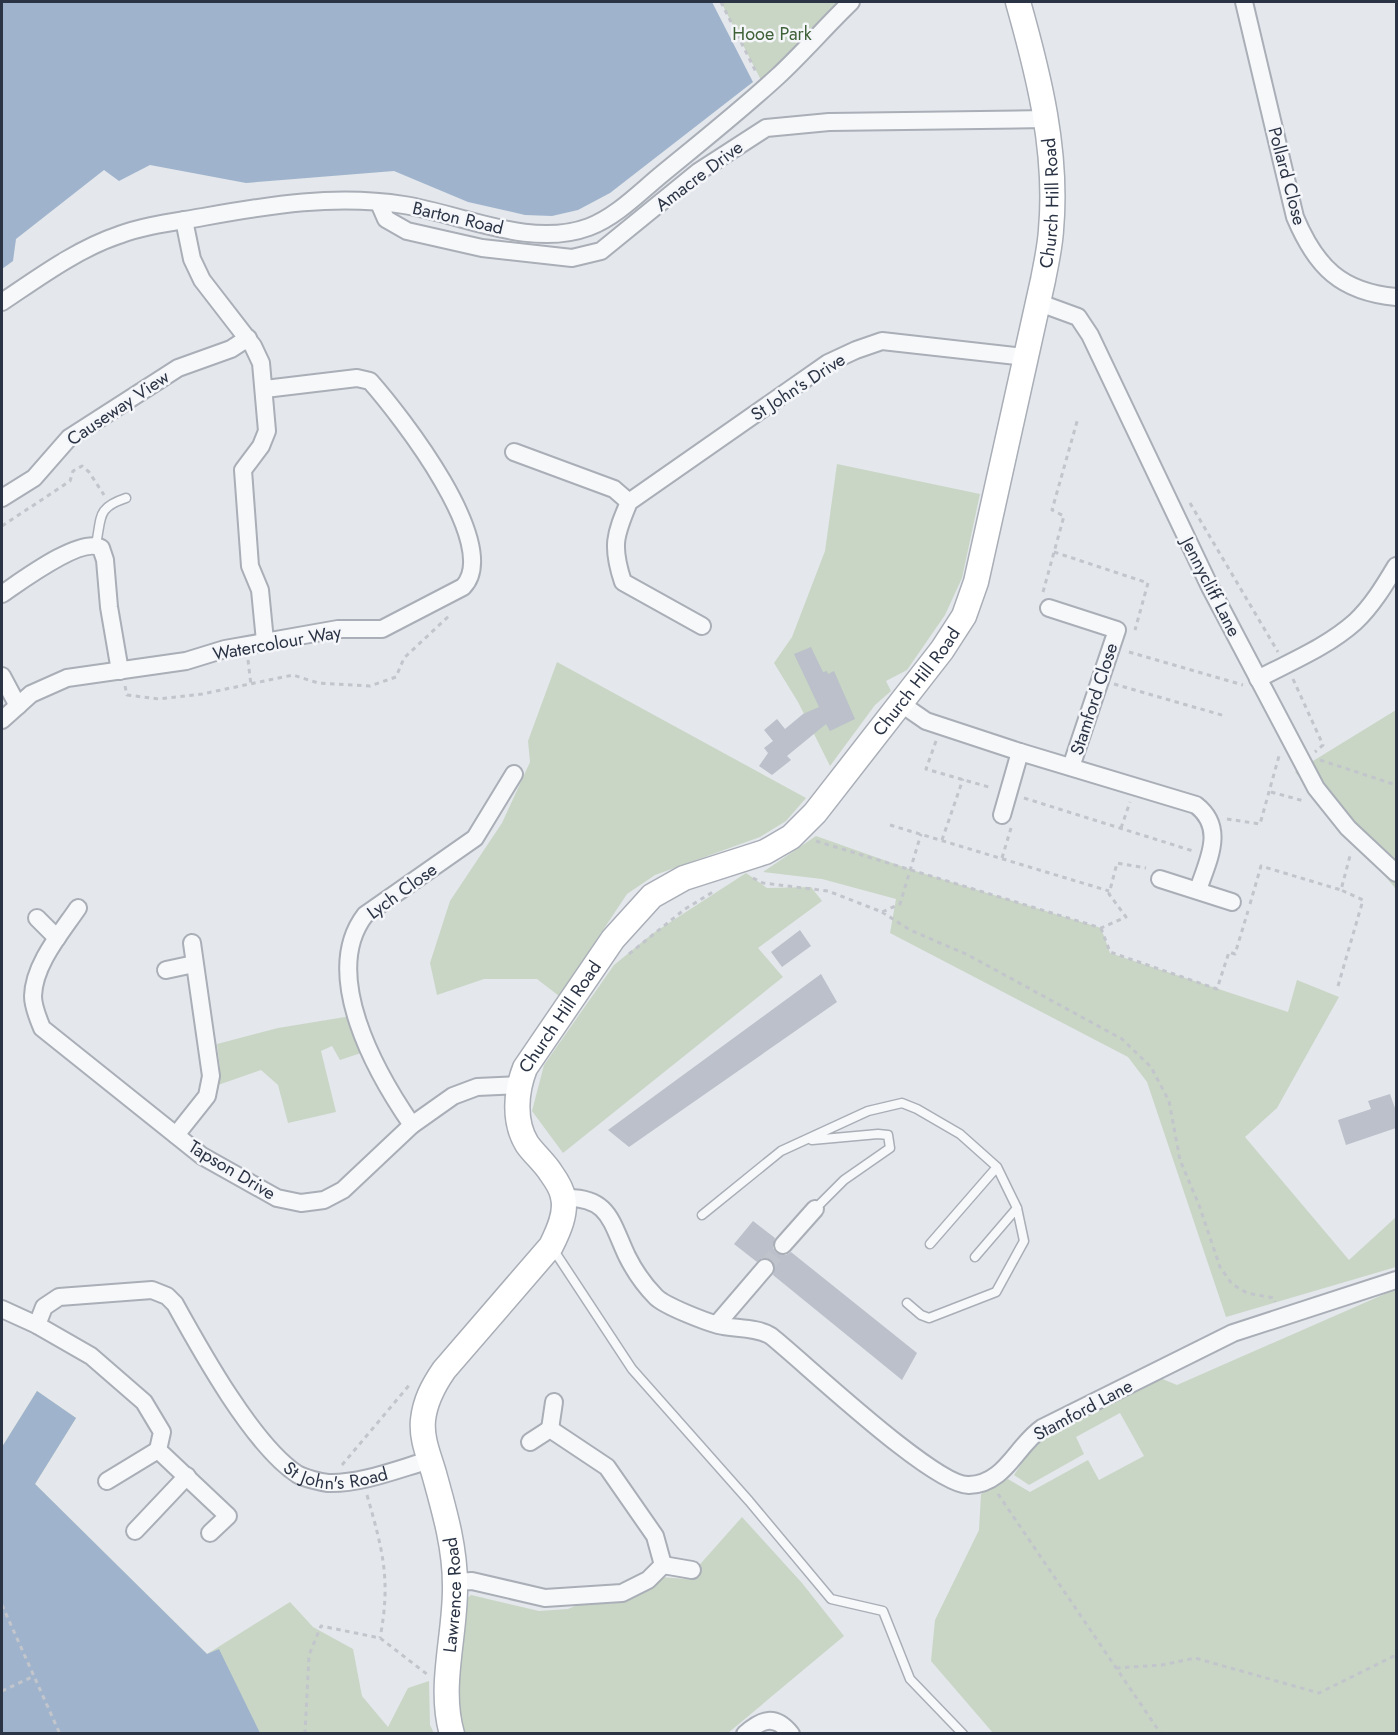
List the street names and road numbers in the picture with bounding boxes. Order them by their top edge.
street label: Pollard Close [1261,124,1313,228]
street label: Amacre Drive [650,134,748,218]
street label: Church Hill Road [1033,136,1066,271]
street label: Barton Road [410,195,506,241]
street label: St John's Drive [746,347,850,427]
street label: Causeway View [62,364,175,452]
street label: Jennycliff Lane [1174,531,1247,641]
street label: Watercolour Way [211,619,343,667]
street label: Church Hill Road [867,622,966,742]
street label: Stamford Close [1064,640,1124,758]
street label: Lych Close [362,857,442,925]
street label: Church Hill Road [512,955,607,1078]
street label: Tapson Drive [184,1134,280,1206]
street label: Stamford Lane [1029,1373,1137,1447]
street label: St John's Road [278,1455,391,1496]
street label: Lawrence Road [437,1535,468,1654]

